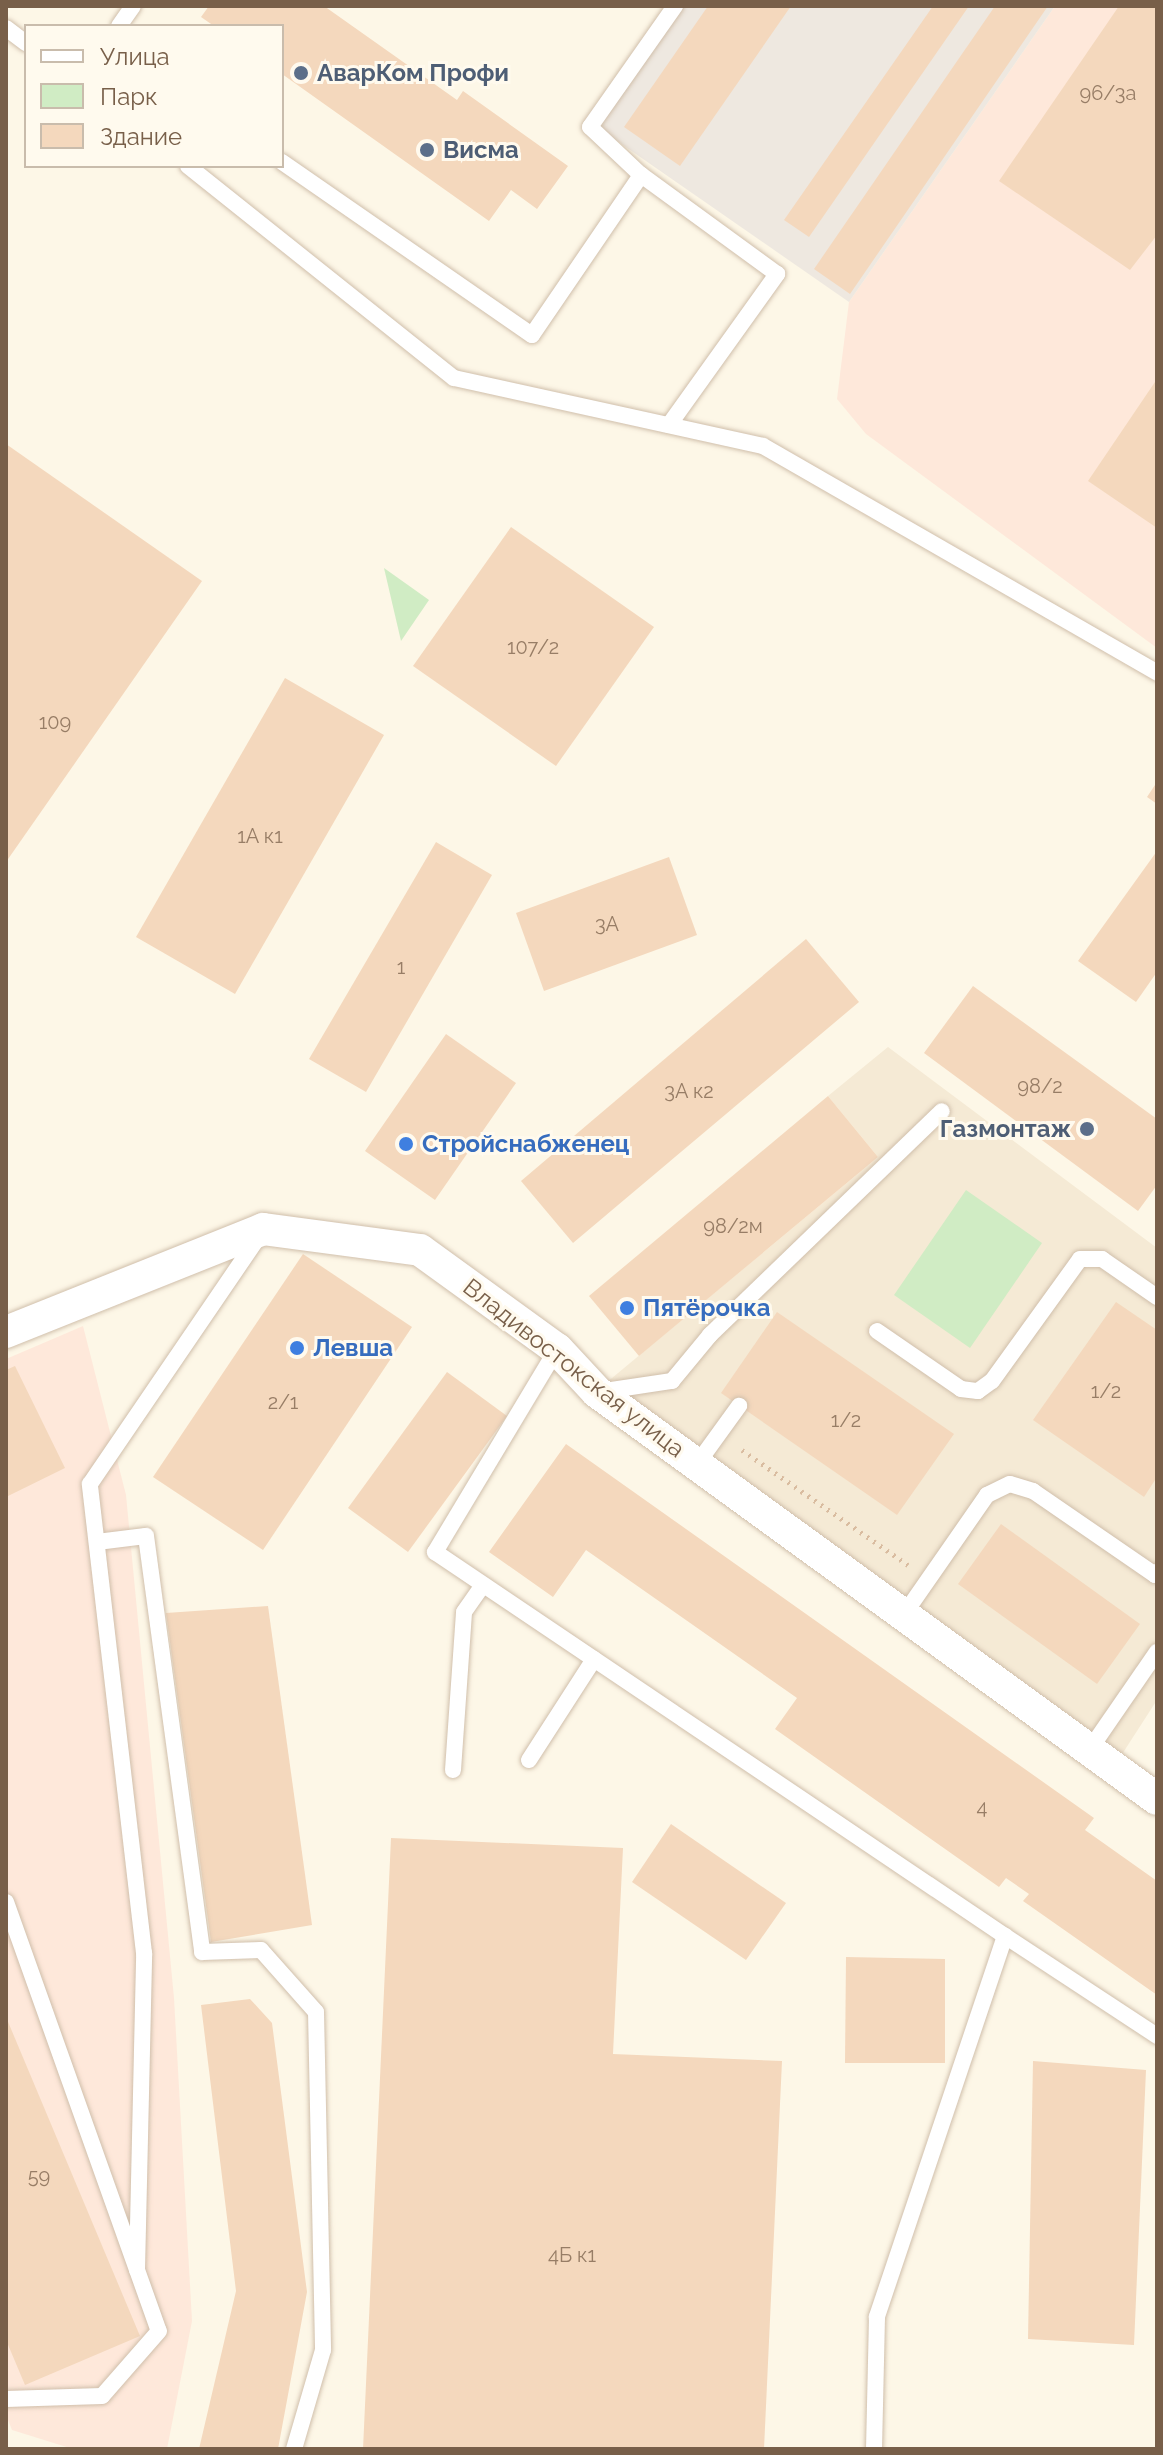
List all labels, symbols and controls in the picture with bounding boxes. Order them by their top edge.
legend [24,24,284,168]
text: Улица [100,42,170,71]
place label: АварКом Профи [317,59,509,87]
marker: АварКом Профи [292,64,310,82]
house number: 96/3а [1080,81,1136,105]
text: Парк [100,82,158,111]
text: Здание [100,122,182,151]
place label: Висма [443,136,519,164]
marker: Висма [418,141,436,159]
house number: 107/2 [507,635,559,659]
house number: 109 [39,710,71,734]
house number: 1А к1 [237,824,283,848]
house number: 3А [595,912,619,936]
house number: 1 [397,955,405,979]
house number: 98/2 [1017,1074,1063,1098]
house number: 3А к2 [664,1079,714,1103]
place label: Газмонтаж [940,1115,1071,1143]
marker: Газмонтаж [1078,1120,1096,1138]
place label: Стройснабженец [422,1130,630,1158]
marker: Стройснабженец [397,1135,415,1153]
house number: 98/2м [703,1214,763,1238]
street label: Владивостокская улица [457,1272,691,1464]
place label: Пятёрочка [643,1294,770,1322]
marker: Пятёрочка [618,1299,636,1317]
place label: Левша [313,1334,393,1362]
marker: Левша [288,1339,306,1357]
house number: 1/2 [1091,1379,1121,1403]
house number: 2/1 [268,1390,298,1414]
house number: 1/2 [831,1408,861,1432]
house number: 4 [977,1795,987,1819]
house number: 59 [28,2164,50,2188]
house number: 4Б к1 [548,2243,596,2267]

